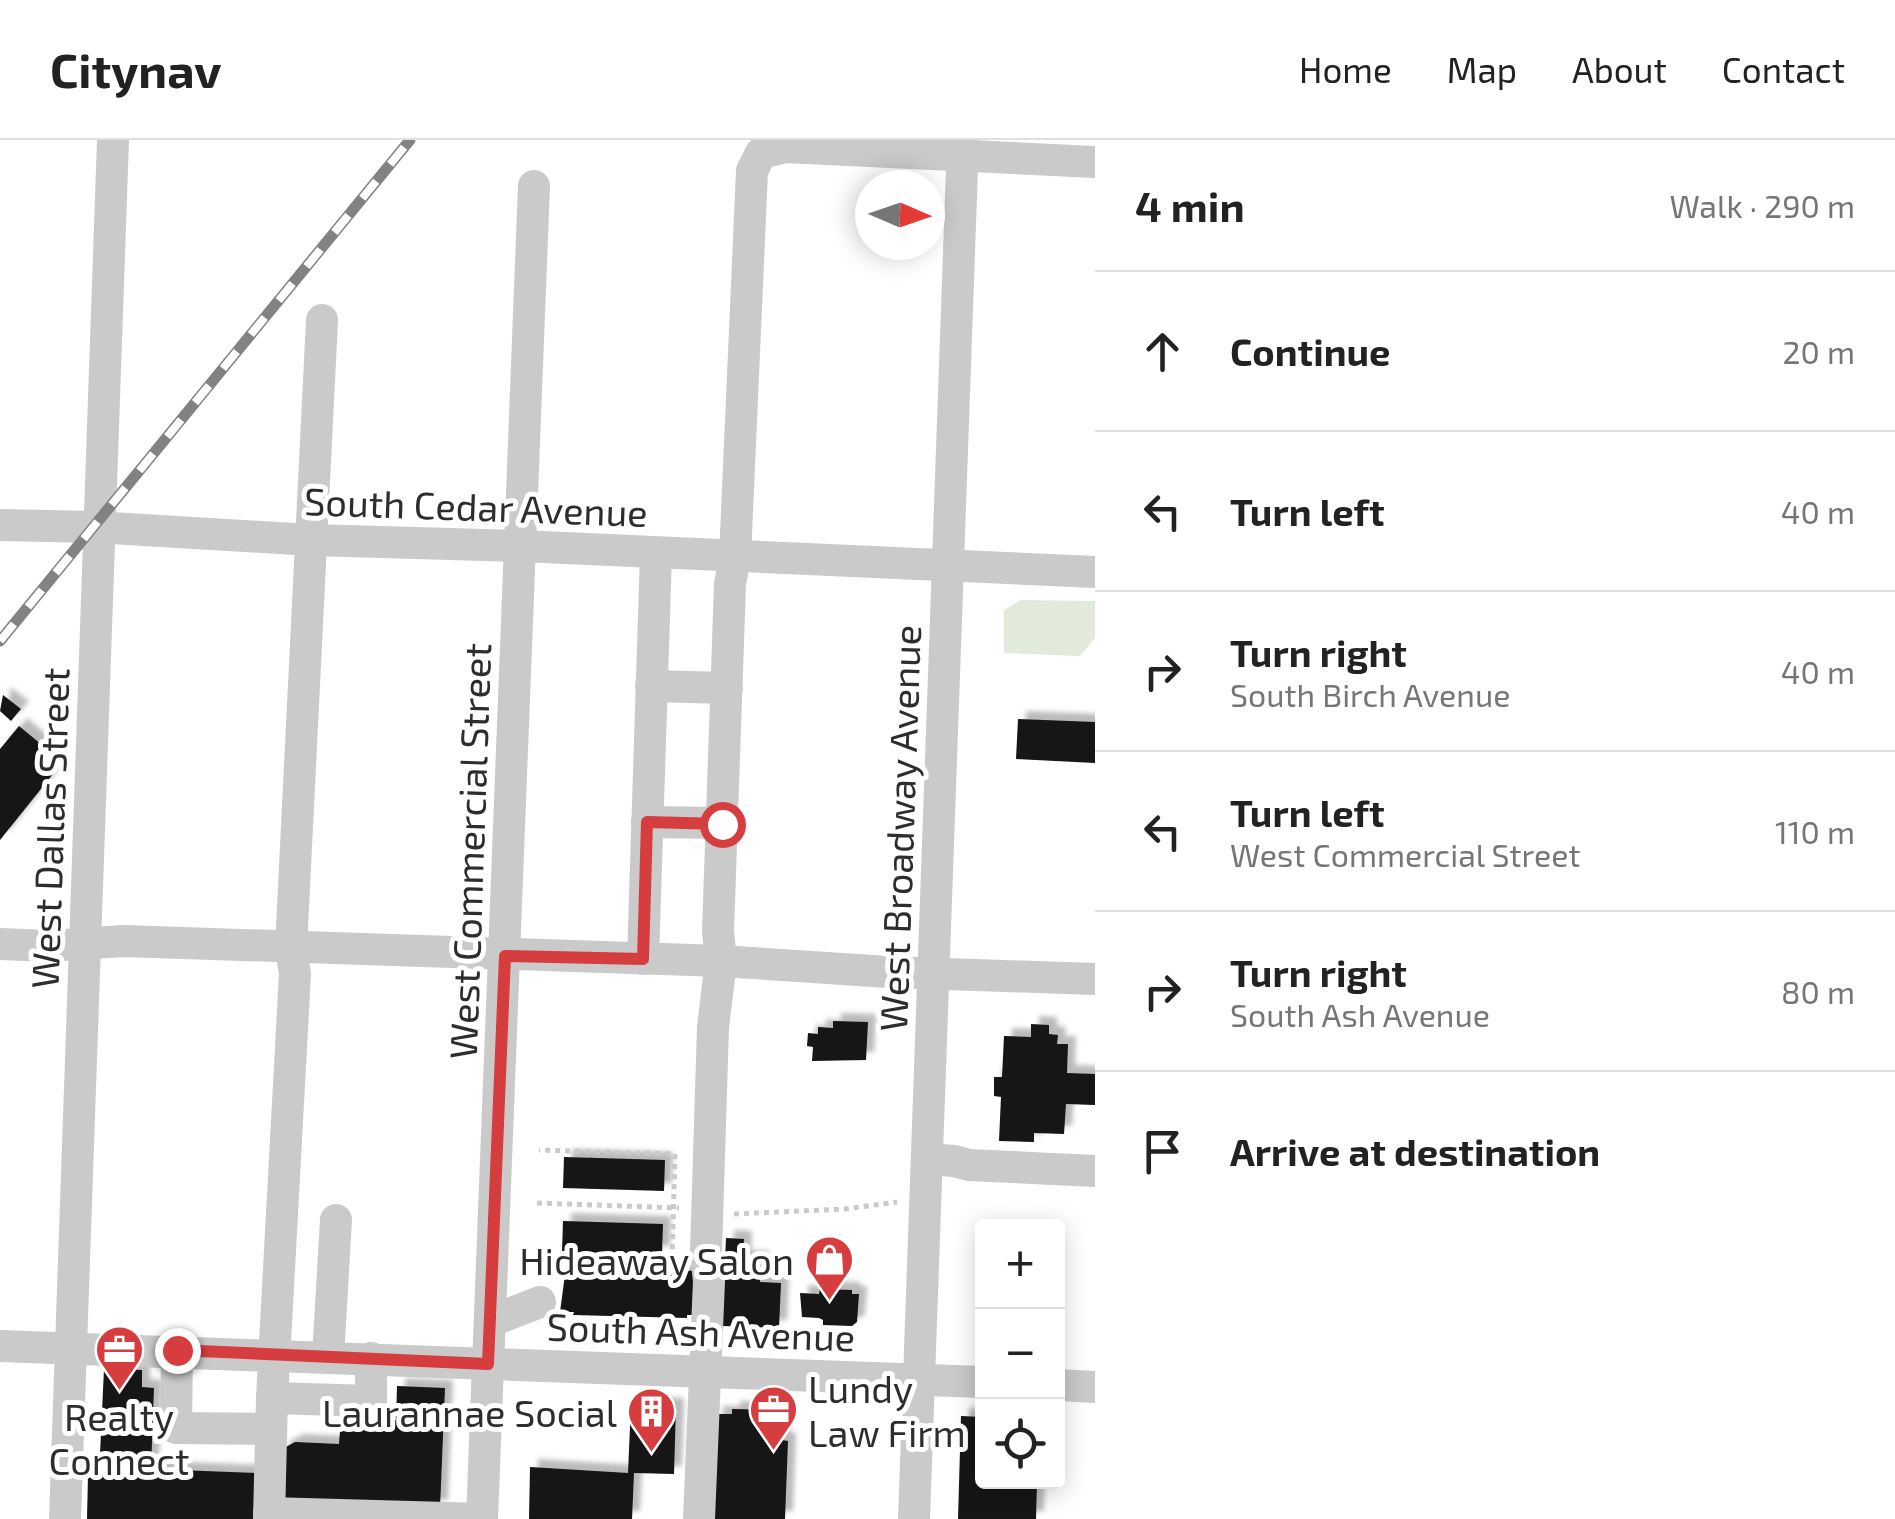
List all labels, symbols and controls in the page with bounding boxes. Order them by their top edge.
text: Citynav [50,40,222,98]
text: Home [1299,48,1392,90]
text: Map [1447,48,1517,90]
text: About [1572,48,1667,90]
text: Contact [1722,48,1845,90]
north arrow [855,170,945,260]
text: 4 min [1135,180,1245,230]
text: Walk · 290 m [1669,186,1855,224]
icon: ahead [1135,324,1190,379]
text: Continue [1230,328,1390,374]
text: 20 m [1783,332,1855,370]
street label: South Cedar Avenue [303,477,649,535]
icon: left [1135,484,1190,539]
text: Turn left [1230,488,1385,534]
text: 40 m [1781,492,1855,530]
street label: West Broadway Avenue [869,624,929,1032]
text: Turn right [1230,629,1407,675]
street label: West Commercial Street [439,642,499,1060]
icon: right [1135,644,1190,699]
text: 40 m [1781,652,1855,690]
street label: West Dallas Street [20,667,78,989]
text: South Birch Avenue [1230,675,1510,713]
text: Turn left [1230,789,1385,835]
route start [700,802,746,848]
icon: left [1135,804,1190,859]
text: 110 m [1775,812,1855,850]
text: West Commercial Street [1230,835,1581,873]
text: Turn right [1230,949,1407,995]
icon: right [1135,964,1190,1019]
text: 80 m [1781,972,1855,1010]
text: South Ash Avenue [1230,995,1490,1033]
icon: arrive [1135,1124,1190,1179]
text: Arrive at destination [1230,1128,1600,1174]
map controls [975,1219,1065,1489]
button: + [975,1219,1065,1309]
shop icon: Hideaway Salon [803,1234,855,1302]
place label: Hideaway Salon [519,1237,794,1283]
street label: South Ash Avenue [546,1303,856,1359]
button: − [975,1309,1065,1399]
office icon: Realty Connect [93,1324,145,1392]
route end [155,1328,201,1374]
place label: Lundy Law Firm [808,1365,966,1455]
office icon: Lundy Law Firm [747,1384,799,1452]
building icon: Laurannae Social [626,1386,678,1454]
place label: Laurannae Social [322,1389,617,1435]
place label: Realty Connect [49,1393,189,1483]
button: locate [975,1399,1065,1489]

